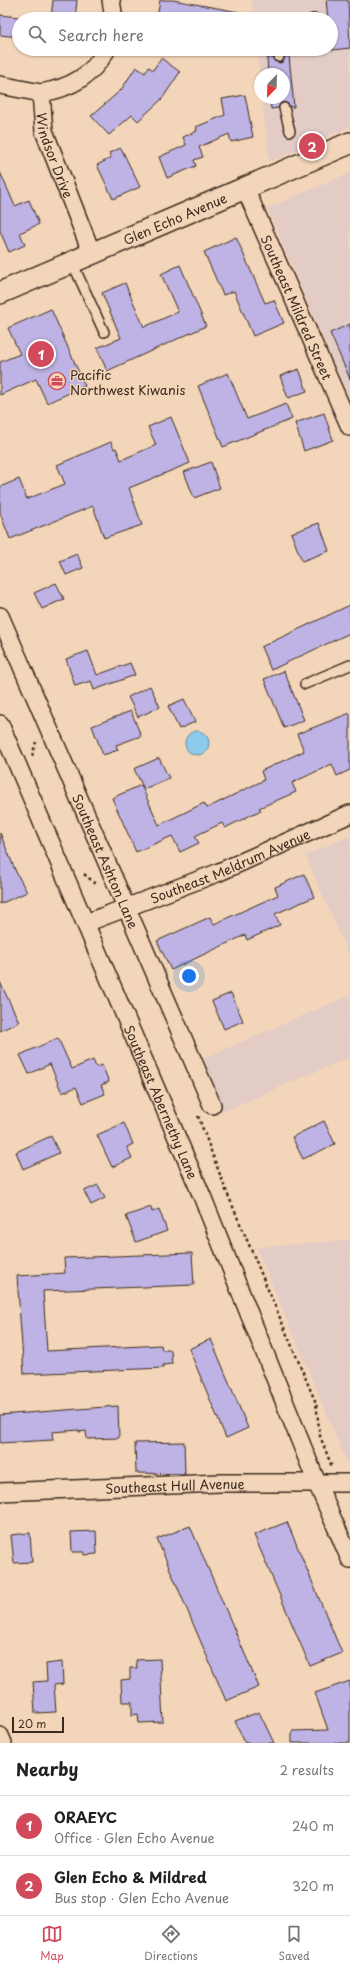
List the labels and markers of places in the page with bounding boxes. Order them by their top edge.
pin: 2 [299,131,325,161]
pin: 1 [28,339,54,369]
place label: Pacific Northwest Kiwanis [70,365,185,399]
office icon: Pacific Northwest Kiwanis [47,371,67,391]

